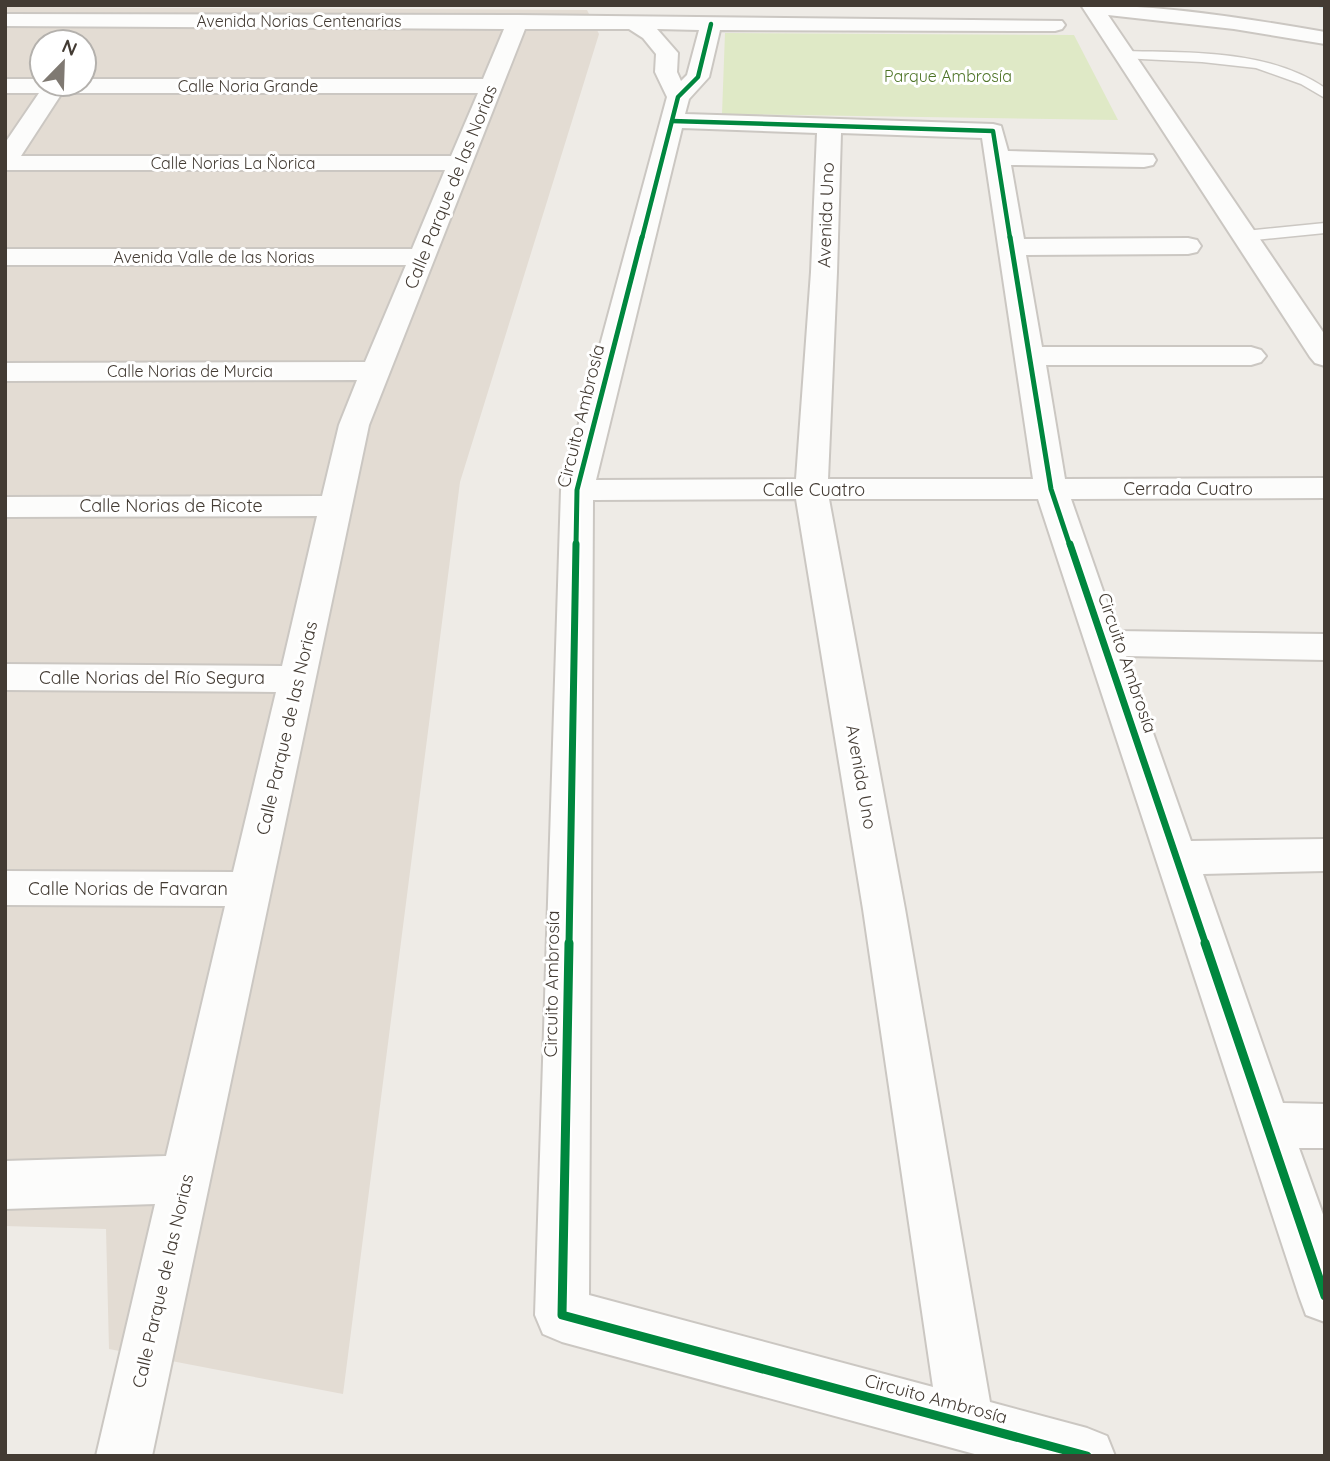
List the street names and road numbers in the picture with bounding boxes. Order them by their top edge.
street label: Avenida Norias Centenarias [196,11,402,31]
street label: Calle Noria Grande [178,76,318,96]
street label: Calle Parque de las Norias [399,81,502,292]
street label: Calle Norias La Ñorica [151,153,315,173]
street label: Avenida Uno [812,162,839,268]
street label: Avenida Valle de las Norias [114,247,314,267]
street label: Circuito Ambrosía [552,342,609,490]
street label: Calle Norias de Murcia [107,361,273,381]
street label: Cerrada Cuatro [1123,477,1253,500]
street label: Calle Cuatro [763,478,865,501]
street label: Calle Norias de Ricote [79,494,263,517]
street label: Circuito Ambrosía [1093,590,1162,736]
street label: Calle Parque de las Norias [251,619,322,837]
street label: Calle Norias del Río Segura [39,666,265,689]
street label: Avenida Uno [841,723,882,831]
street label: Calle Norias de Favaran [28,877,228,900]
street label: Circuito Ambrosía [539,910,564,1058]
street label: Calle Parque de las Norias [127,1172,198,1390]
street label: Circuito Ambrosía [862,1368,1010,1429]

